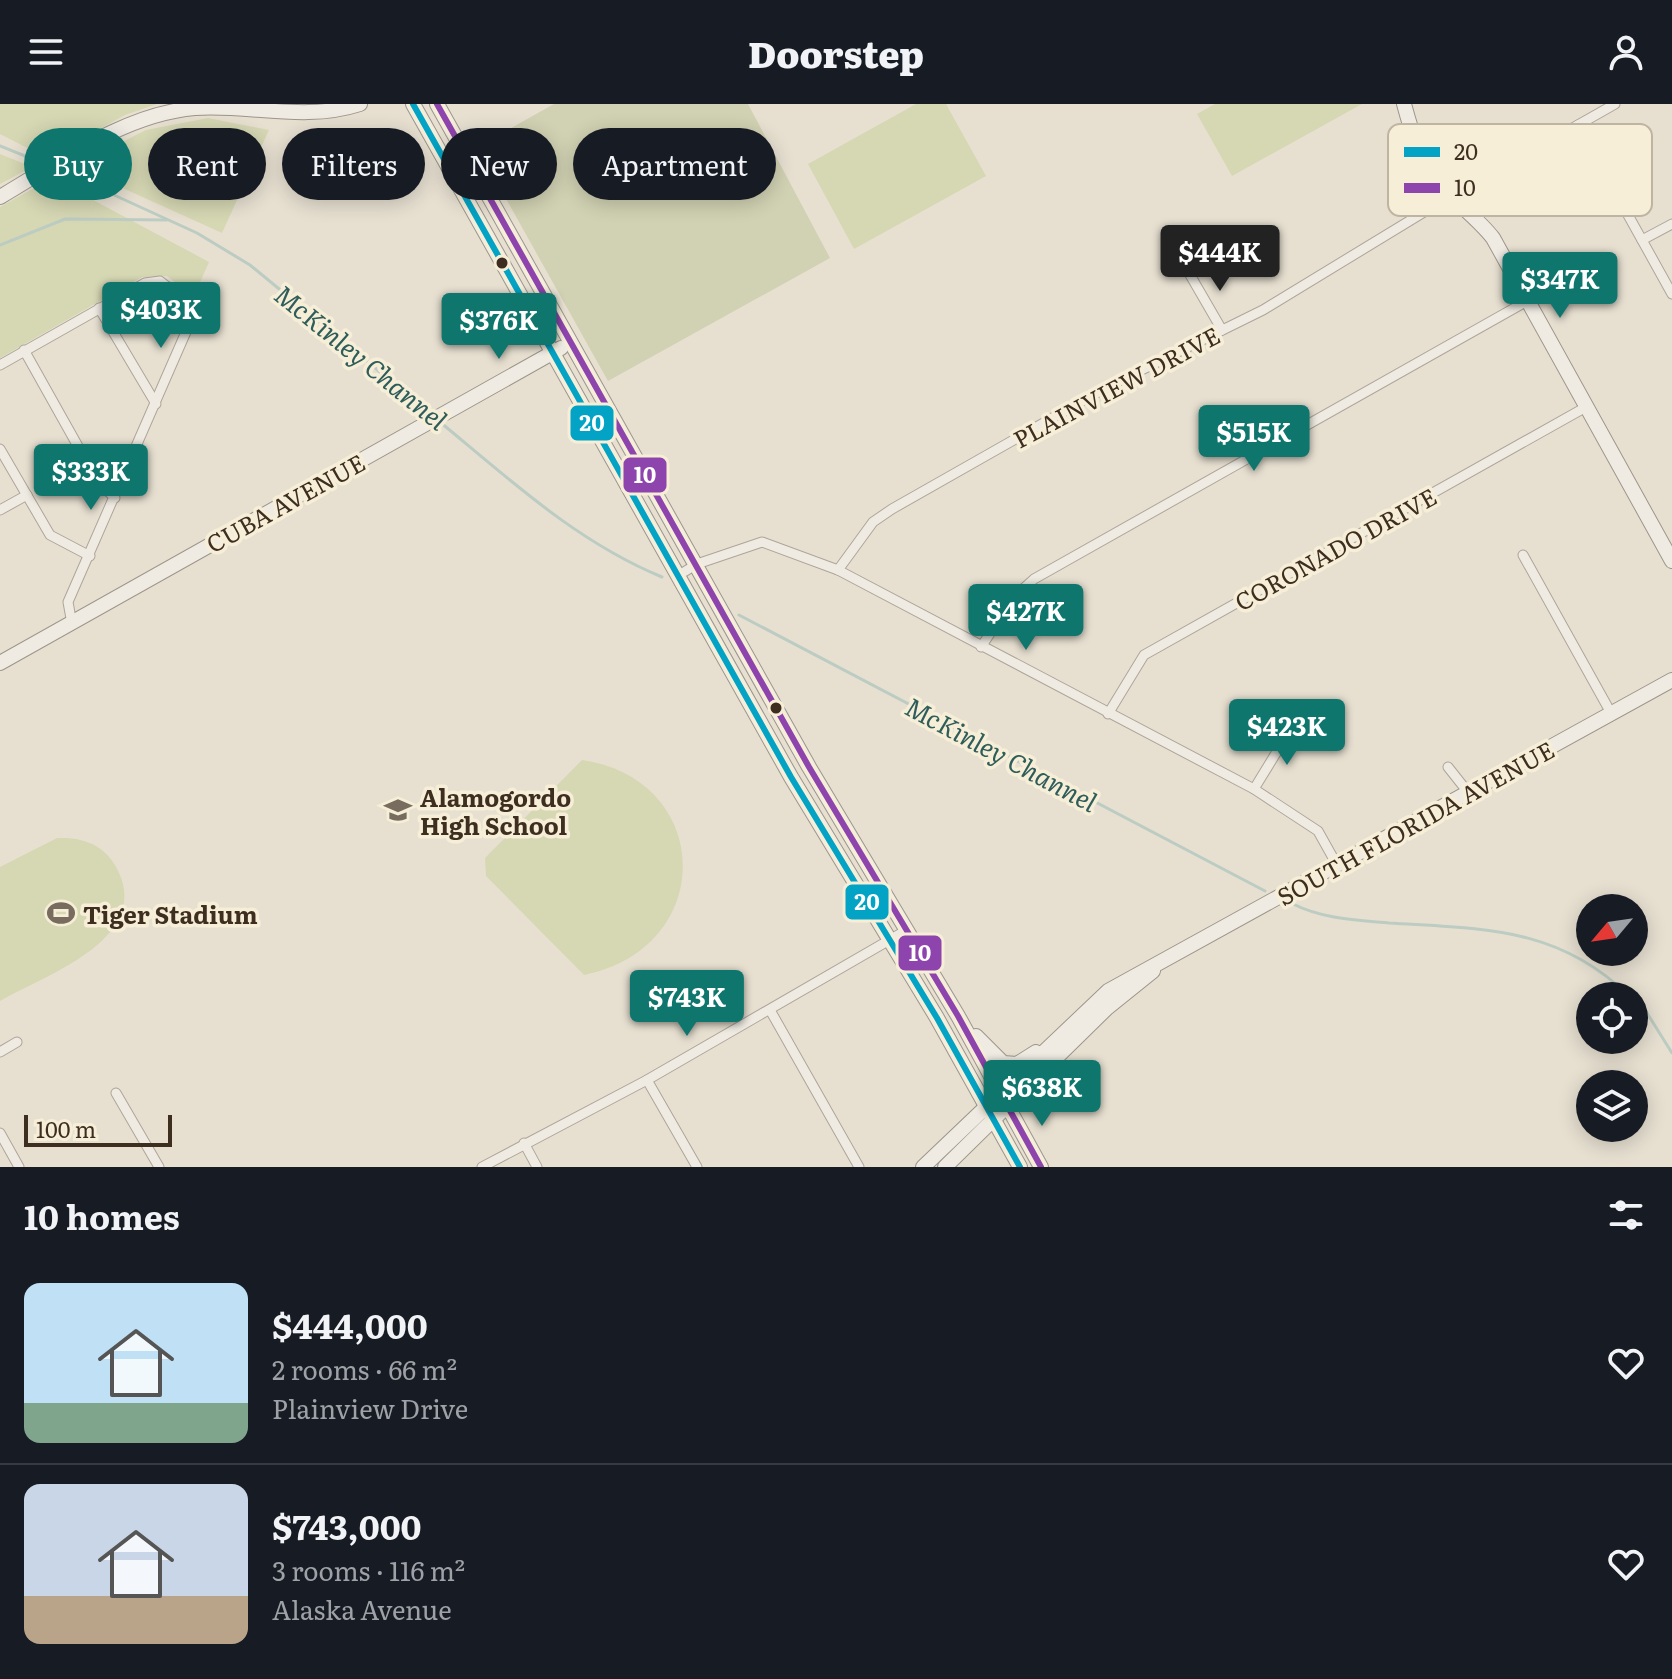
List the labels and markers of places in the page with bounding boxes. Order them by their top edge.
pin: $444K [1164,225,1276,293]
pin: $347K [1504,252,1616,320]
unlabelled marker [494,255,510,271]
pin: $403K [105,282,217,350]
pin: $376K [443,293,555,361]
pin: $515K [1198,405,1310,473]
pin: $333K [35,444,147,512]
pin: $427K [970,584,1082,652]
pin: $423K [1231,699,1343,767]
unlabelled marker [768,700,784,716]
place label: Alamogordo High School [420,779,571,842]
school or university icon: Alamogordo High School [383,795,413,825]
place label: Tiger Stadium [83,896,258,931]
sports icon: Tiger Stadium [46,898,76,928]
pin: $743K [631,970,743,1038]
pin: $638K [986,1060,1098,1128]

